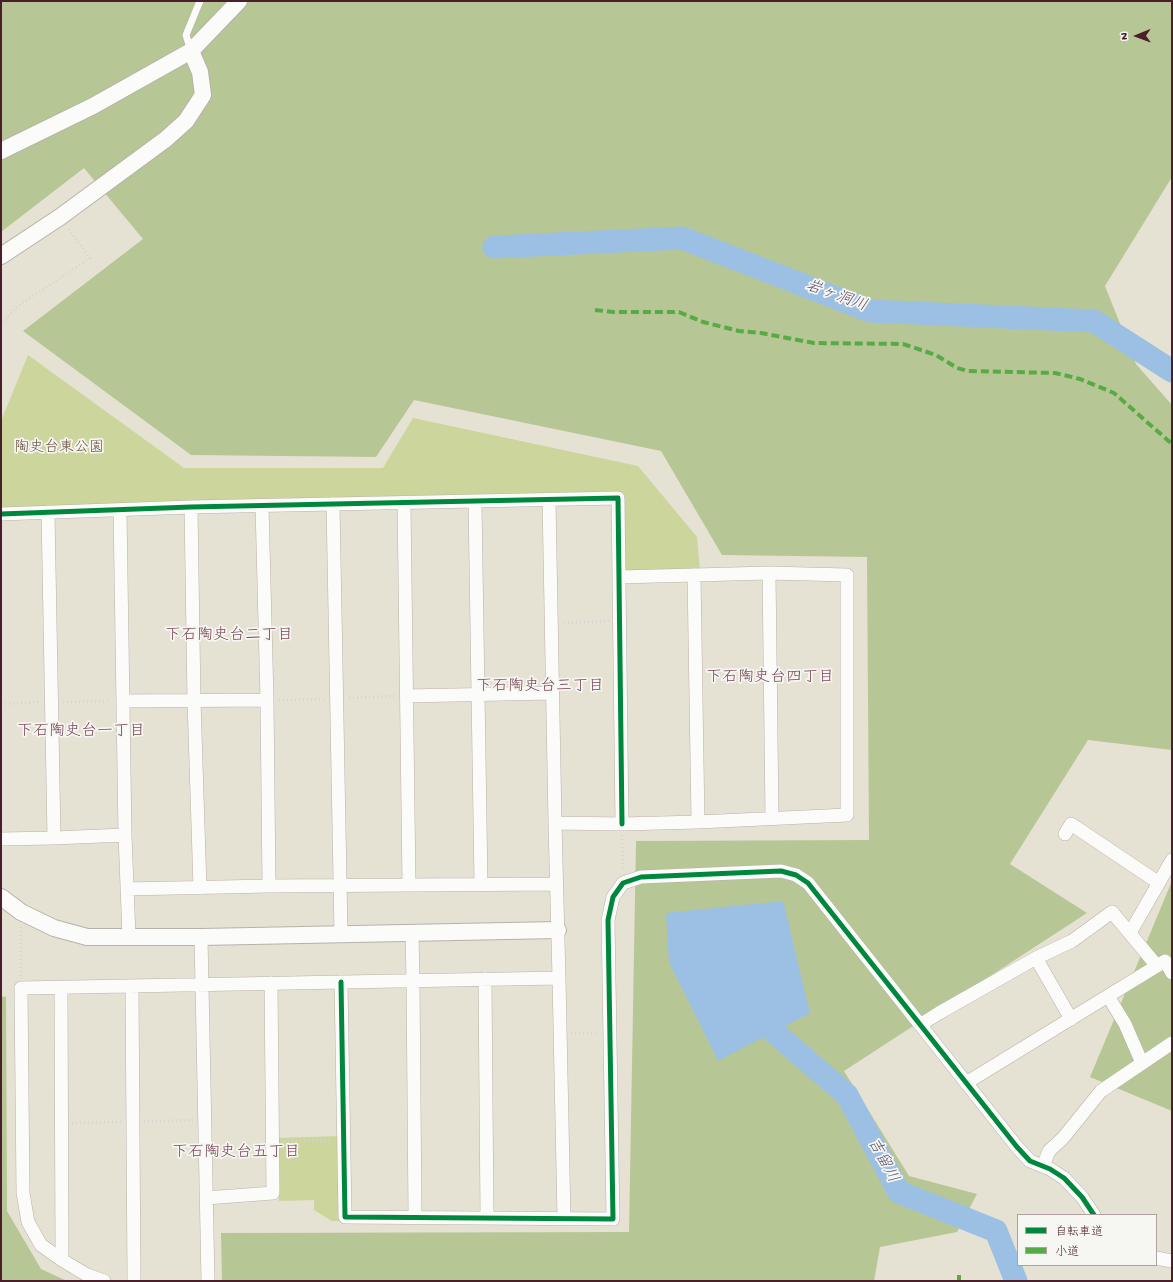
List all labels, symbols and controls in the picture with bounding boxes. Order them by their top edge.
north arrow [1117,16,1157,56]
text: N [1119,33,1131,40]
water label: 岩ヶ洞川 [803,277,869,317]
park label: 陶史台東公園 [14,440,104,458]
district label: 下石陶史台二丁目 [165,627,293,647]
district label: 下石陶史台四丁目 [706,669,834,689]
district label: 下石陶史台三丁目 [476,678,604,698]
district label: 下石陶史台一丁目 [17,723,145,743]
water label: 吉留川 [862,1135,902,1187]
district label: 下石陶史台五丁目 [172,1144,300,1164]
legend [1017,1214,1157,1266]
text: 自転車道 [1055,1226,1103,1240]
text: 小道 [1055,1246,1079,1260]

